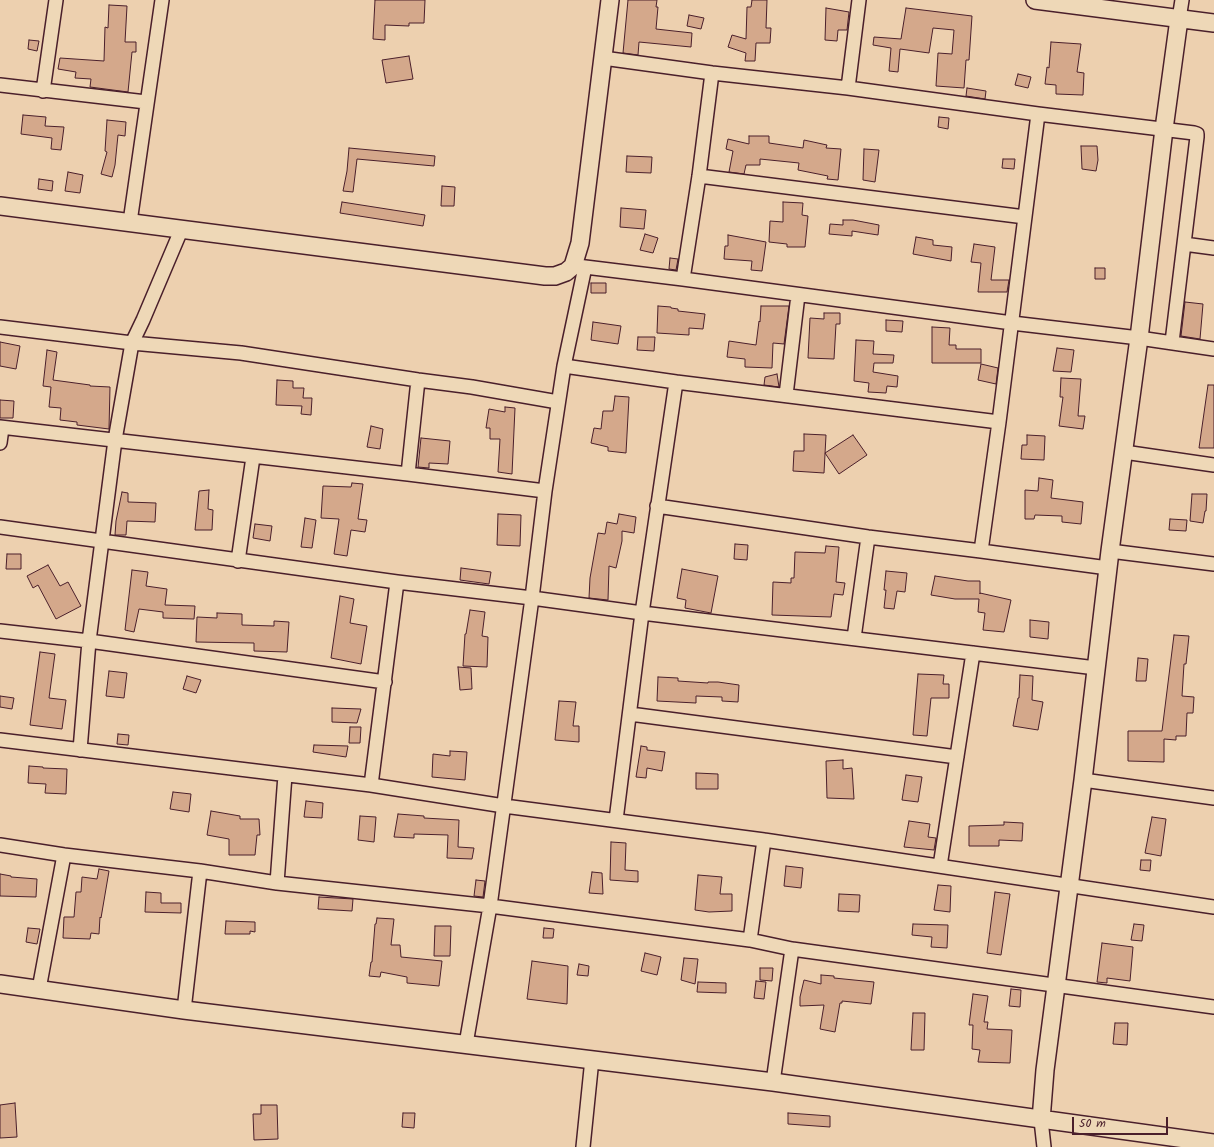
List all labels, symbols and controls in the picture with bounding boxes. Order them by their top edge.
scale bar [1074,1109,1170,1135]
text: 50 m [1079,1114,1106,1133]

